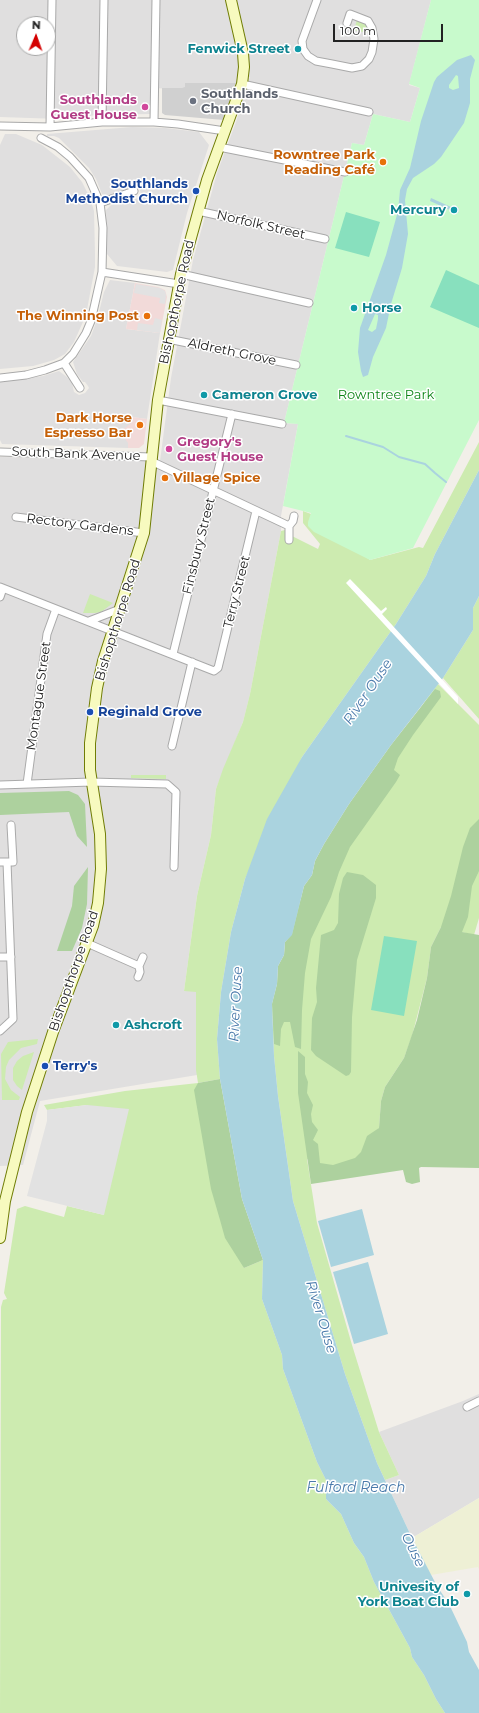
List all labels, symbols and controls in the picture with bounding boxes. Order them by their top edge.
north arrow [16,16,56,56]
scale bar [335,16,445,42]
text: N [32,18,41,32]
text: 100 m [340,23,376,38]
place label: Fenwick Street [187,41,290,57]
marker: Fenwick Street [293,44,303,54]
place label: Southlands Church [201,86,278,117]
place label: Southlands Guest House [51,92,137,123]
marker: Southlands Church [188,96,198,106]
marker: Southlands Guest House [140,102,150,112]
place label: Rowntree Park Reading Café [273,147,375,178]
marker: Rowntree Park Reading Café [378,157,388,167]
place label: Southlands Methodist Church [66,176,188,207]
marker: Southlands Methodist Church [191,186,201,196]
place label: Mercury [390,202,446,218]
marker: Mercury [449,205,459,215]
street label: Norfolk Street [215,207,307,243]
street label: Bishopthorpe Road [156,238,198,366]
place label: Horse [362,300,402,316]
marker: Horse [349,303,359,313]
place label: The Winning Post [17,308,139,324]
marker: The Winning Post [142,311,152,321]
street label: Aldreth Grove [186,335,278,369]
place label: Cameron Grove [212,387,318,403]
park label: Rowntree Park [338,387,434,403]
marker: Cameron Grove [199,390,209,400]
place label: Dark Horse Espresso Bar [44,410,132,441]
marker: Dark Horse Espresso Bar [135,420,145,430]
place label: Gregory's Guest House [177,434,263,465]
street label: South Bank Avenue [11,444,141,464]
marker: Gregory's Guest House [164,444,174,454]
place label: Village Spice [173,470,260,486]
marker: Village Spice [160,473,170,483]
street label: Finsbury Street [179,496,219,596]
street label: Rectory Gardens [25,511,135,539]
street label: Terry Street [220,554,254,630]
street label: Bishopthorpe Road [92,557,144,683]
street label: Montague Street [24,640,54,752]
water label: River Ouse [340,656,396,728]
place label: Reginald Grove [98,704,202,720]
marker: Reginald Grove [85,707,95,717]
street label: Bishopthorpe Road [46,909,102,1033]
water label: River Ouse [226,966,246,1042]
place label: Ashcroft [124,1017,182,1033]
marker: Ashcroft [111,1020,121,1030]
place label: Terry's [53,1058,97,1074]
marker: Terry's [40,1061,50,1071]
water label: River Ouse [302,1278,340,1356]
water label: Fulford Reach [306,1480,406,1496]
water label: Ouse [397,1530,429,1570]
place label: Univesity of York Boat Club [358,1579,459,1610]
marker: Univesity of York Boat Club [462,1589,472,1599]

